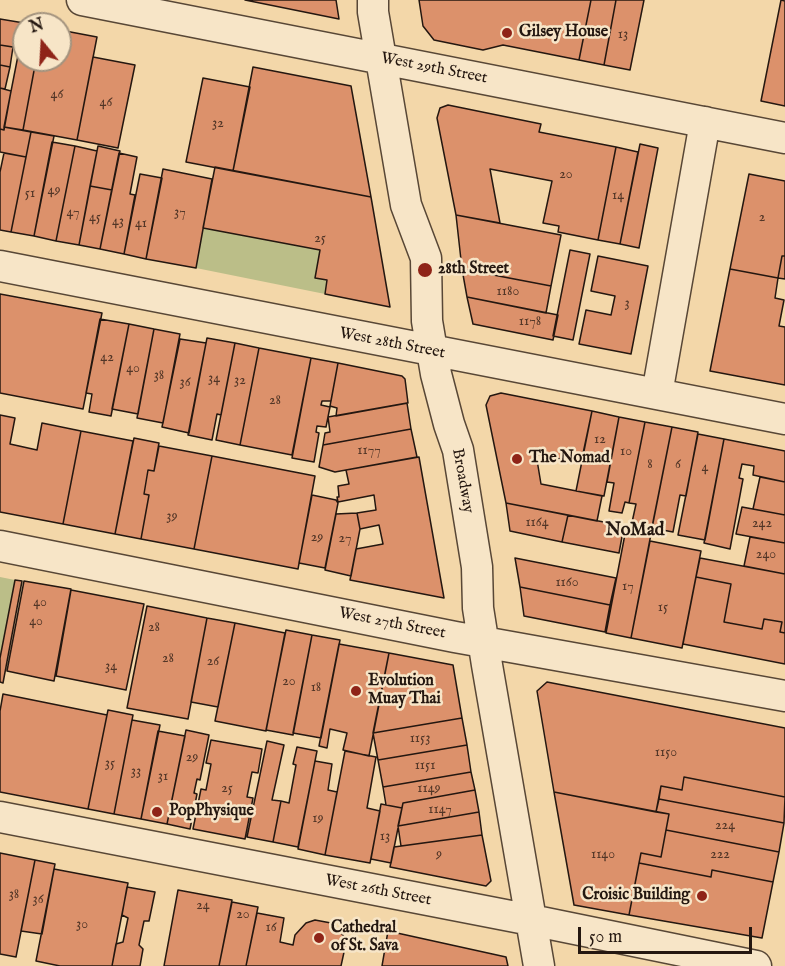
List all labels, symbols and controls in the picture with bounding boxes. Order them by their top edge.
north arrow [12,12,72,72]
text: N [27,15,47,38]
place label: Gilsey House [519,23,608,43]
marker: Gilsey House [500,26,514,40]
house number: 13 [618,27,628,43]
street label: West 29th Street [379,49,489,89]
house number: 46 [51,87,63,103]
house number: 46 [100,95,112,111]
house number: 32 [212,116,224,132]
house number: 20 [559,167,573,183]
house number: 49 [48,183,60,199]
house number: 51 [25,186,35,202]
house number: 14 [612,188,624,204]
house number: 47 [67,205,79,221]
house number: 37 [174,205,186,221]
house number: 45 [89,210,101,226]
house number: 2 [759,210,765,226]
house number: 43 [112,214,124,230]
house number: 41 [135,216,147,232]
house number: 25 [314,231,326,247]
place label: 28th Street [438,260,509,280]
marker: 28th Street [416,261,434,279]
house number: 1180 [497,284,519,300]
house number: 3 [624,296,630,312]
house number: 1178 [519,314,541,330]
street label: West 28th Street [337,324,447,364]
house number: 42 [100,350,114,366]
house number: 40 [126,361,140,377]
house number: 38 [154,368,164,384]
house number: 34 [208,371,220,387]
house number: 32 [234,373,246,389]
house number: 36 [179,375,191,391]
house number: 28 [269,393,281,409]
house number: 12 [594,432,606,448]
house number: 1177 [357,443,381,459]
house number: 10 [620,444,632,460]
street label: Broadway [447,447,477,515]
place label: The Nomad [529,449,610,469]
marker: The Nomad [510,452,524,466]
house number: 8 [647,457,653,473]
house number: 6 [675,457,681,473]
house number: 4 [702,460,708,476]
house number: 39 [166,509,178,525]
house number: 1164 [525,515,549,531]
house number: 242 [752,516,772,532]
district label: NoMad [606,520,664,542]
house number: 29 [311,530,323,546]
house number: 27 [339,531,351,547]
house number: 240 [756,547,776,563]
house number: 1160 [555,575,579,591]
house number: 17 [622,579,634,595]
house number: 40 [33,595,47,611]
house number: 15 [658,600,668,616]
street label: West 27th Street [337,604,447,644]
house number: 40 [29,614,43,630]
house number: 28 [148,620,160,636]
house number: 28 [162,651,174,667]
house number: 26 [207,654,219,670]
house number: 34 [105,659,117,675]
place label: Evolution Muay Thai [368,672,441,710]
house number: 20 [282,674,296,690]
house number: 18 [311,680,321,696]
marker: Evolution Muay Thai [349,684,363,698]
house number: 1153 [410,731,430,747]
house number: 1150 [655,745,677,761]
house number: 29 [186,750,198,766]
house number: 35 [105,756,115,772]
house number: 1151 [415,758,435,774]
house number: 33 [131,764,141,780]
house number: 31 [158,769,168,785]
house number: 25 [221,781,233,797]
house number: 1149 [417,781,441,797]
place label: PopPhysique [169,802,254,822]
house number: 1147 [428,802,452,818]
marker: PopPhysique [150,805,164,819]
house number: 19 [312,811,324,827]
house number: 224 [715,818,735,834]
house number: 13 [380,829,390,845]
house number: 9 [436,847,442,863]
house number: 1140 [591,847,615,863]
house number: 222 [710,847,730,863]
street label: West 26th Street [323,871,433,911]
place label: Croisic Building [582,886,690,906]
house number: 38 [9,887,19,903]
marker: Croisic Building [695,889,709,903]
house number: 36 [32,892,44,908]
house number: 24 [196,898,210,914]
house number: 20 [236,907,250,923]
scale bar [581,915,755,953]
house number: 30 [76,917,88,933]
place label: Cathedral of St. Sava [331,919,398,957]
house number: 16 [265,920,277,936]
text: 50 m [589,926,622,949]
marker: Cathedral of St. Sava [312,931,326,945]

